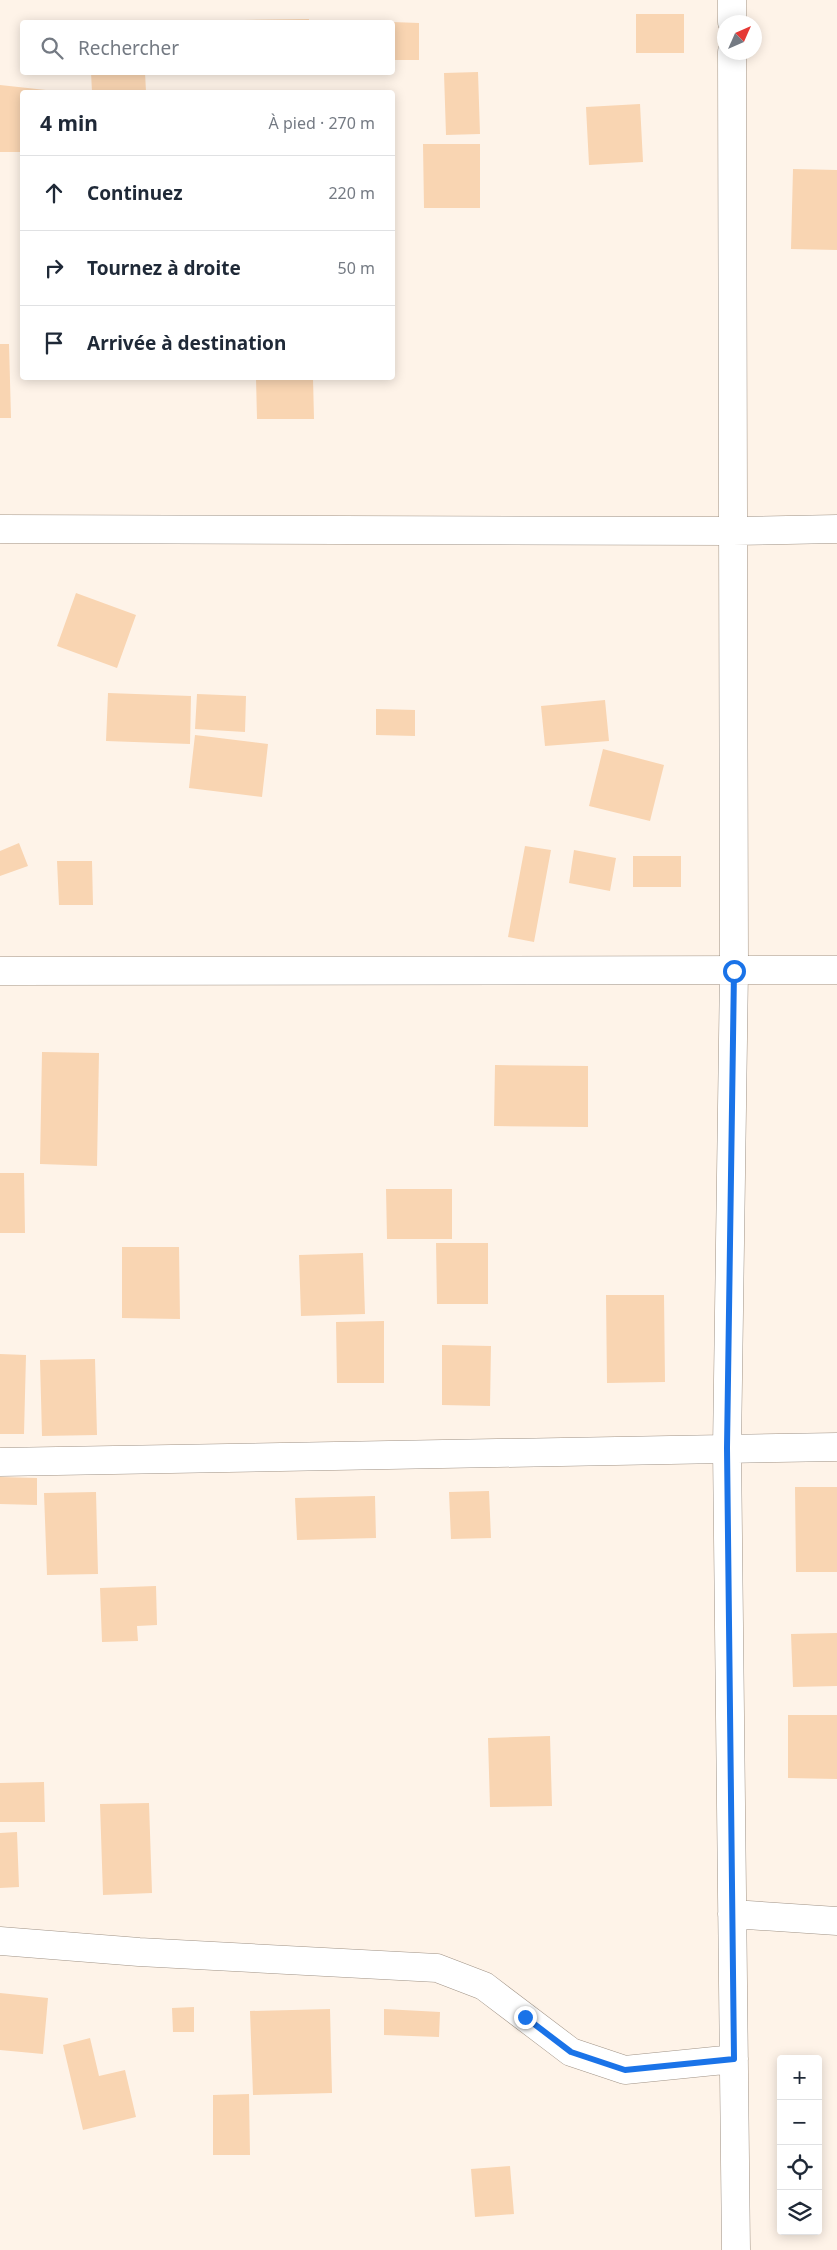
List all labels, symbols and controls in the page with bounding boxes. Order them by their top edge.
north arrow [717,15,762,60]
search box [20,20,395,75]
icon: search [38,34,66,62]
text: Rechercher [78,35,179,61]
text: 4 min [40,109,98,137]
text: À pied · 270 m [269,112,375,134]
icon: ahead [40,179,68,207]
text: Continuez [87,180,183,206]
text: 220 m [328,182,375,204]
icon: right [40,254,68,282]
text: Tournez à droite [87,255,241,281]
text: 50 m [338,257,375,279]
icon: arrive [40,329,68,357]
text: Arrivée à destination [87,330,286,356]
route start [723,960,746,983]
route end [514,2006,537,2029]
map controls [777,2055,822,2235]
button: + [777,2055,822,2100]
button: − [777,2100,822,2145]
button: locate [777,2145,822,2190]
button: layers [777,2190,822,2235]

